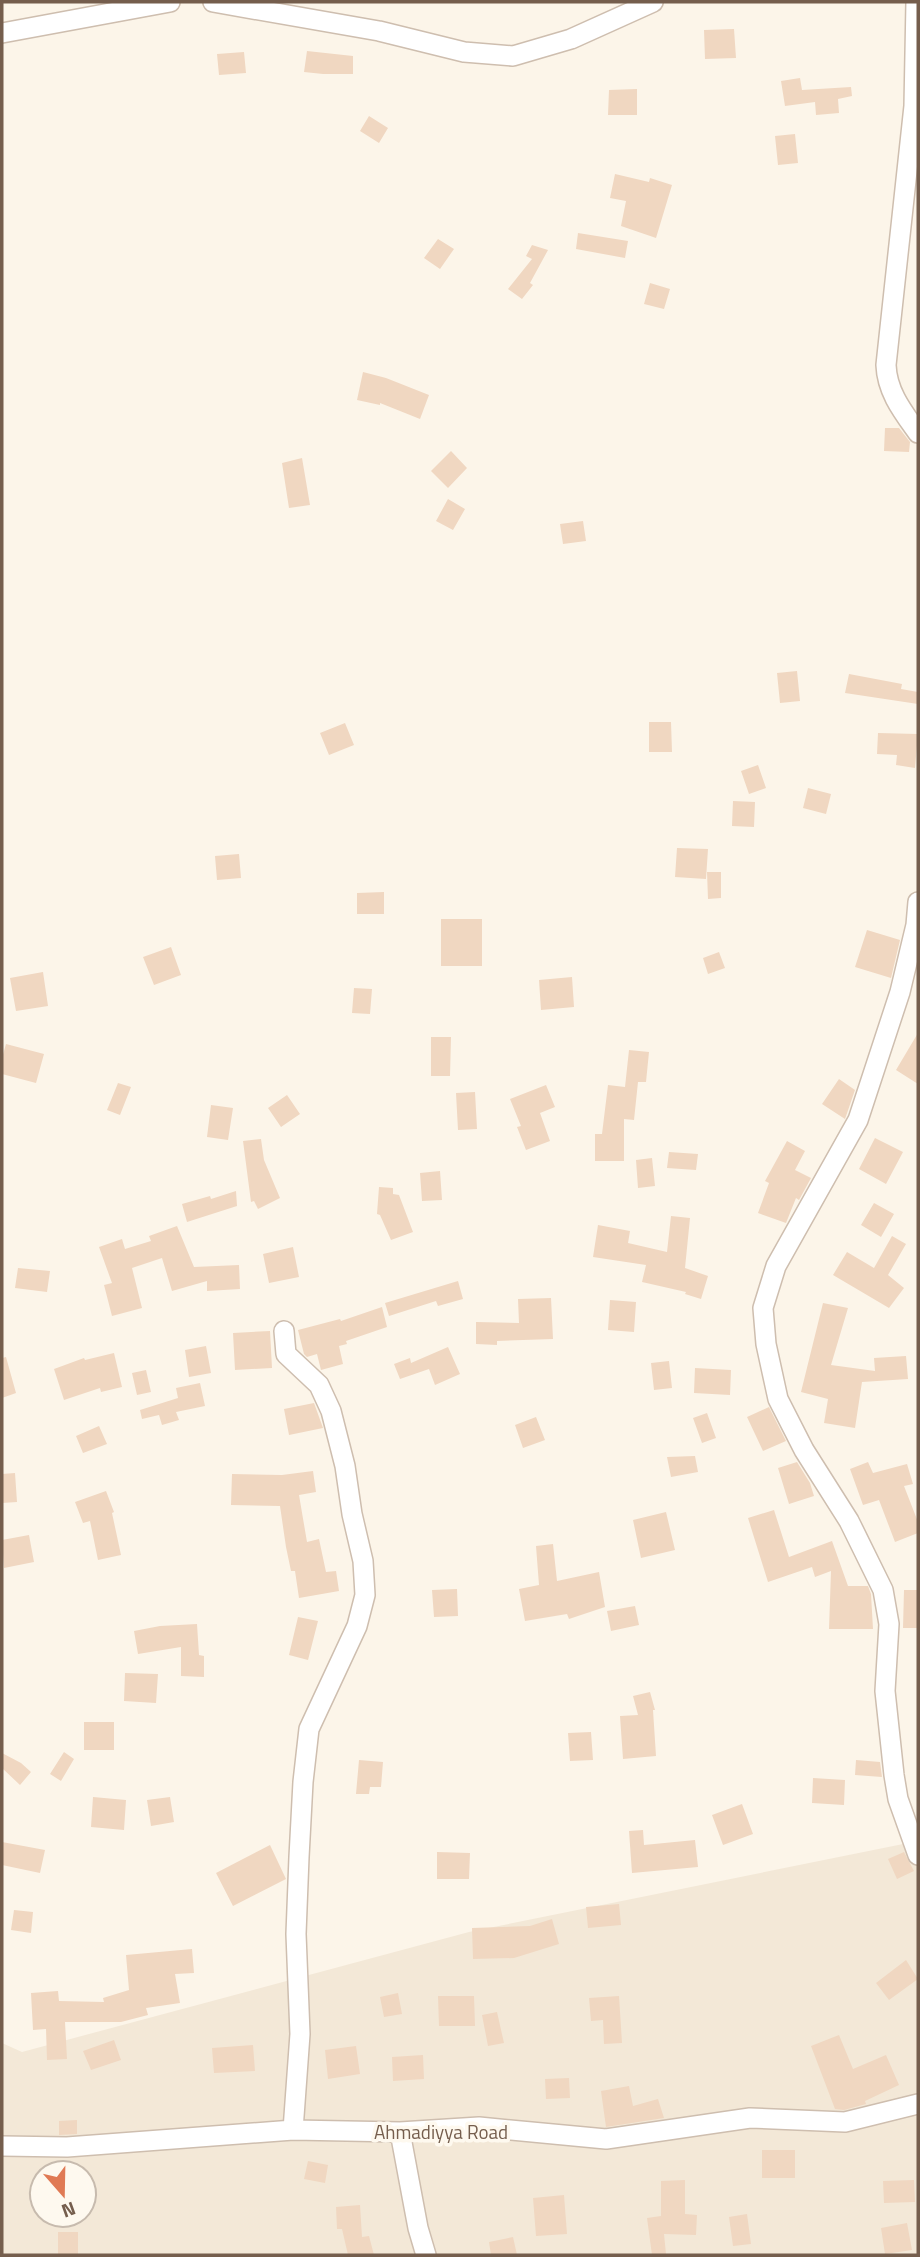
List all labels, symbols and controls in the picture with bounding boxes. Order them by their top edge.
street label: Ahmadiyya Road [374,2117,508,2146]
north arrow [28,2159,98,2229]
text: N [58,2195,80,2226]

